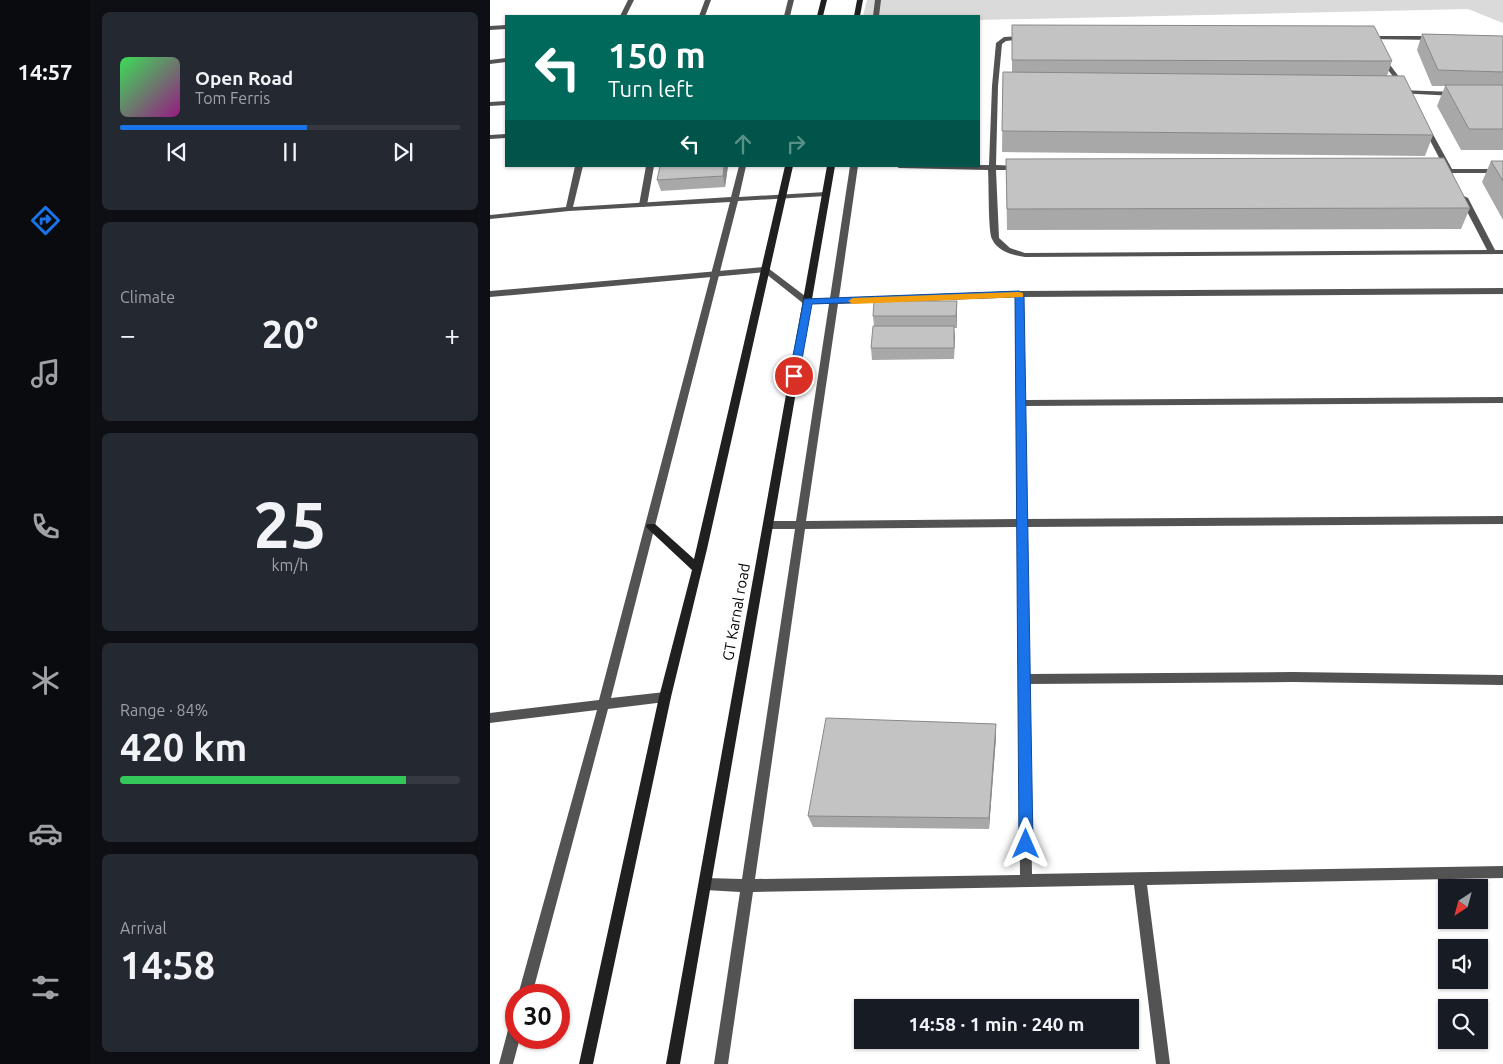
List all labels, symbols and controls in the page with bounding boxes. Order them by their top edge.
icon: left [525,35,590,100]
text: 150 m [608,35,706,75]
text: 14:57 [17,59,73,84]
text: Open Road [195,67,293,89]
text: Turn left [608,76,693,101]
text: Tom Ferris [195,89,270,107]
icon: left [676,130,704,158]
icon: ahead [729,130,757,158]
icon: right [782,130,810,158]
icon: previous [163,138,191,166]
icon: pause [276,138,304,166]
icon: next [389,138,417,166]
icon: directions [28,203,63,238]
text: Climate [120,288,175,306]
text: 20° [262,313,318,355]
text: − [120,319,136,350]
text: + [444,319,460,350]
pin [773,355,815,397]
icon: music [28,356,63,391]
icon: arrive [780,362,808,390]
text: 25 [253,487,327,560]
icon: phone [28,509,63,544]
text: km/h [272,556,308,574]
street label: GT Karnal road [719,562,753,662]
icon: climate [28,663,63,698]
text: Range · 84% [120,701,208,719]
text: 420 km [120,726,247,768]
icon: car [28,816,63,851]
position arrow [999,817,1051,869]
north arrow [1438,879,1488,929]
map controls [1438,879,1488,1049]
text: Arrival [120,919,167,937]
button: sound [1438,939,1488,989]
text: 14:58 [120,944,215,986]
icon: filters [28,970,63,1005]
speed limit sign: 30 [505,984,570,1049]
button: search [1438,999,1488,1049]
text: 14:58 · 1 min · 240 m [909,1013,1084,1035]

